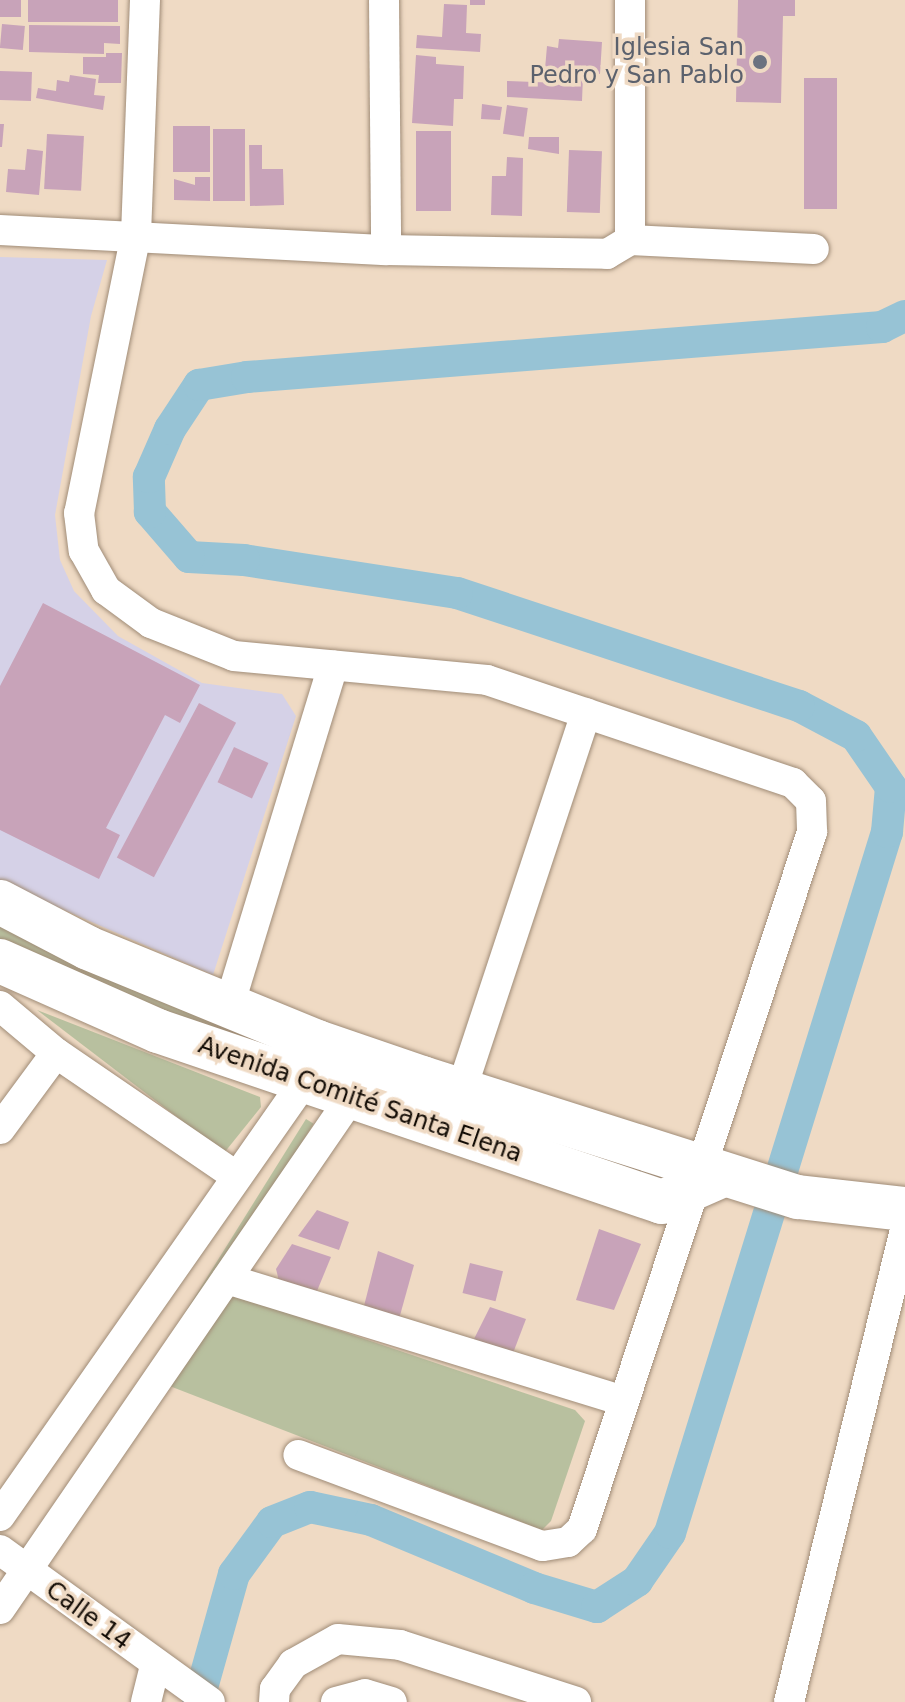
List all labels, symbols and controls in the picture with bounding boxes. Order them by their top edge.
place label: Iglesia San Pedro y San Pablo [529,34,744,90]
marker: Iglesia San Pedro y San Pablo [751,53,769,71]
street label: Avenida Comité Santa Elena [195,1031,525,1169]
street label: Calle 14 [40,1576,136,1656]

